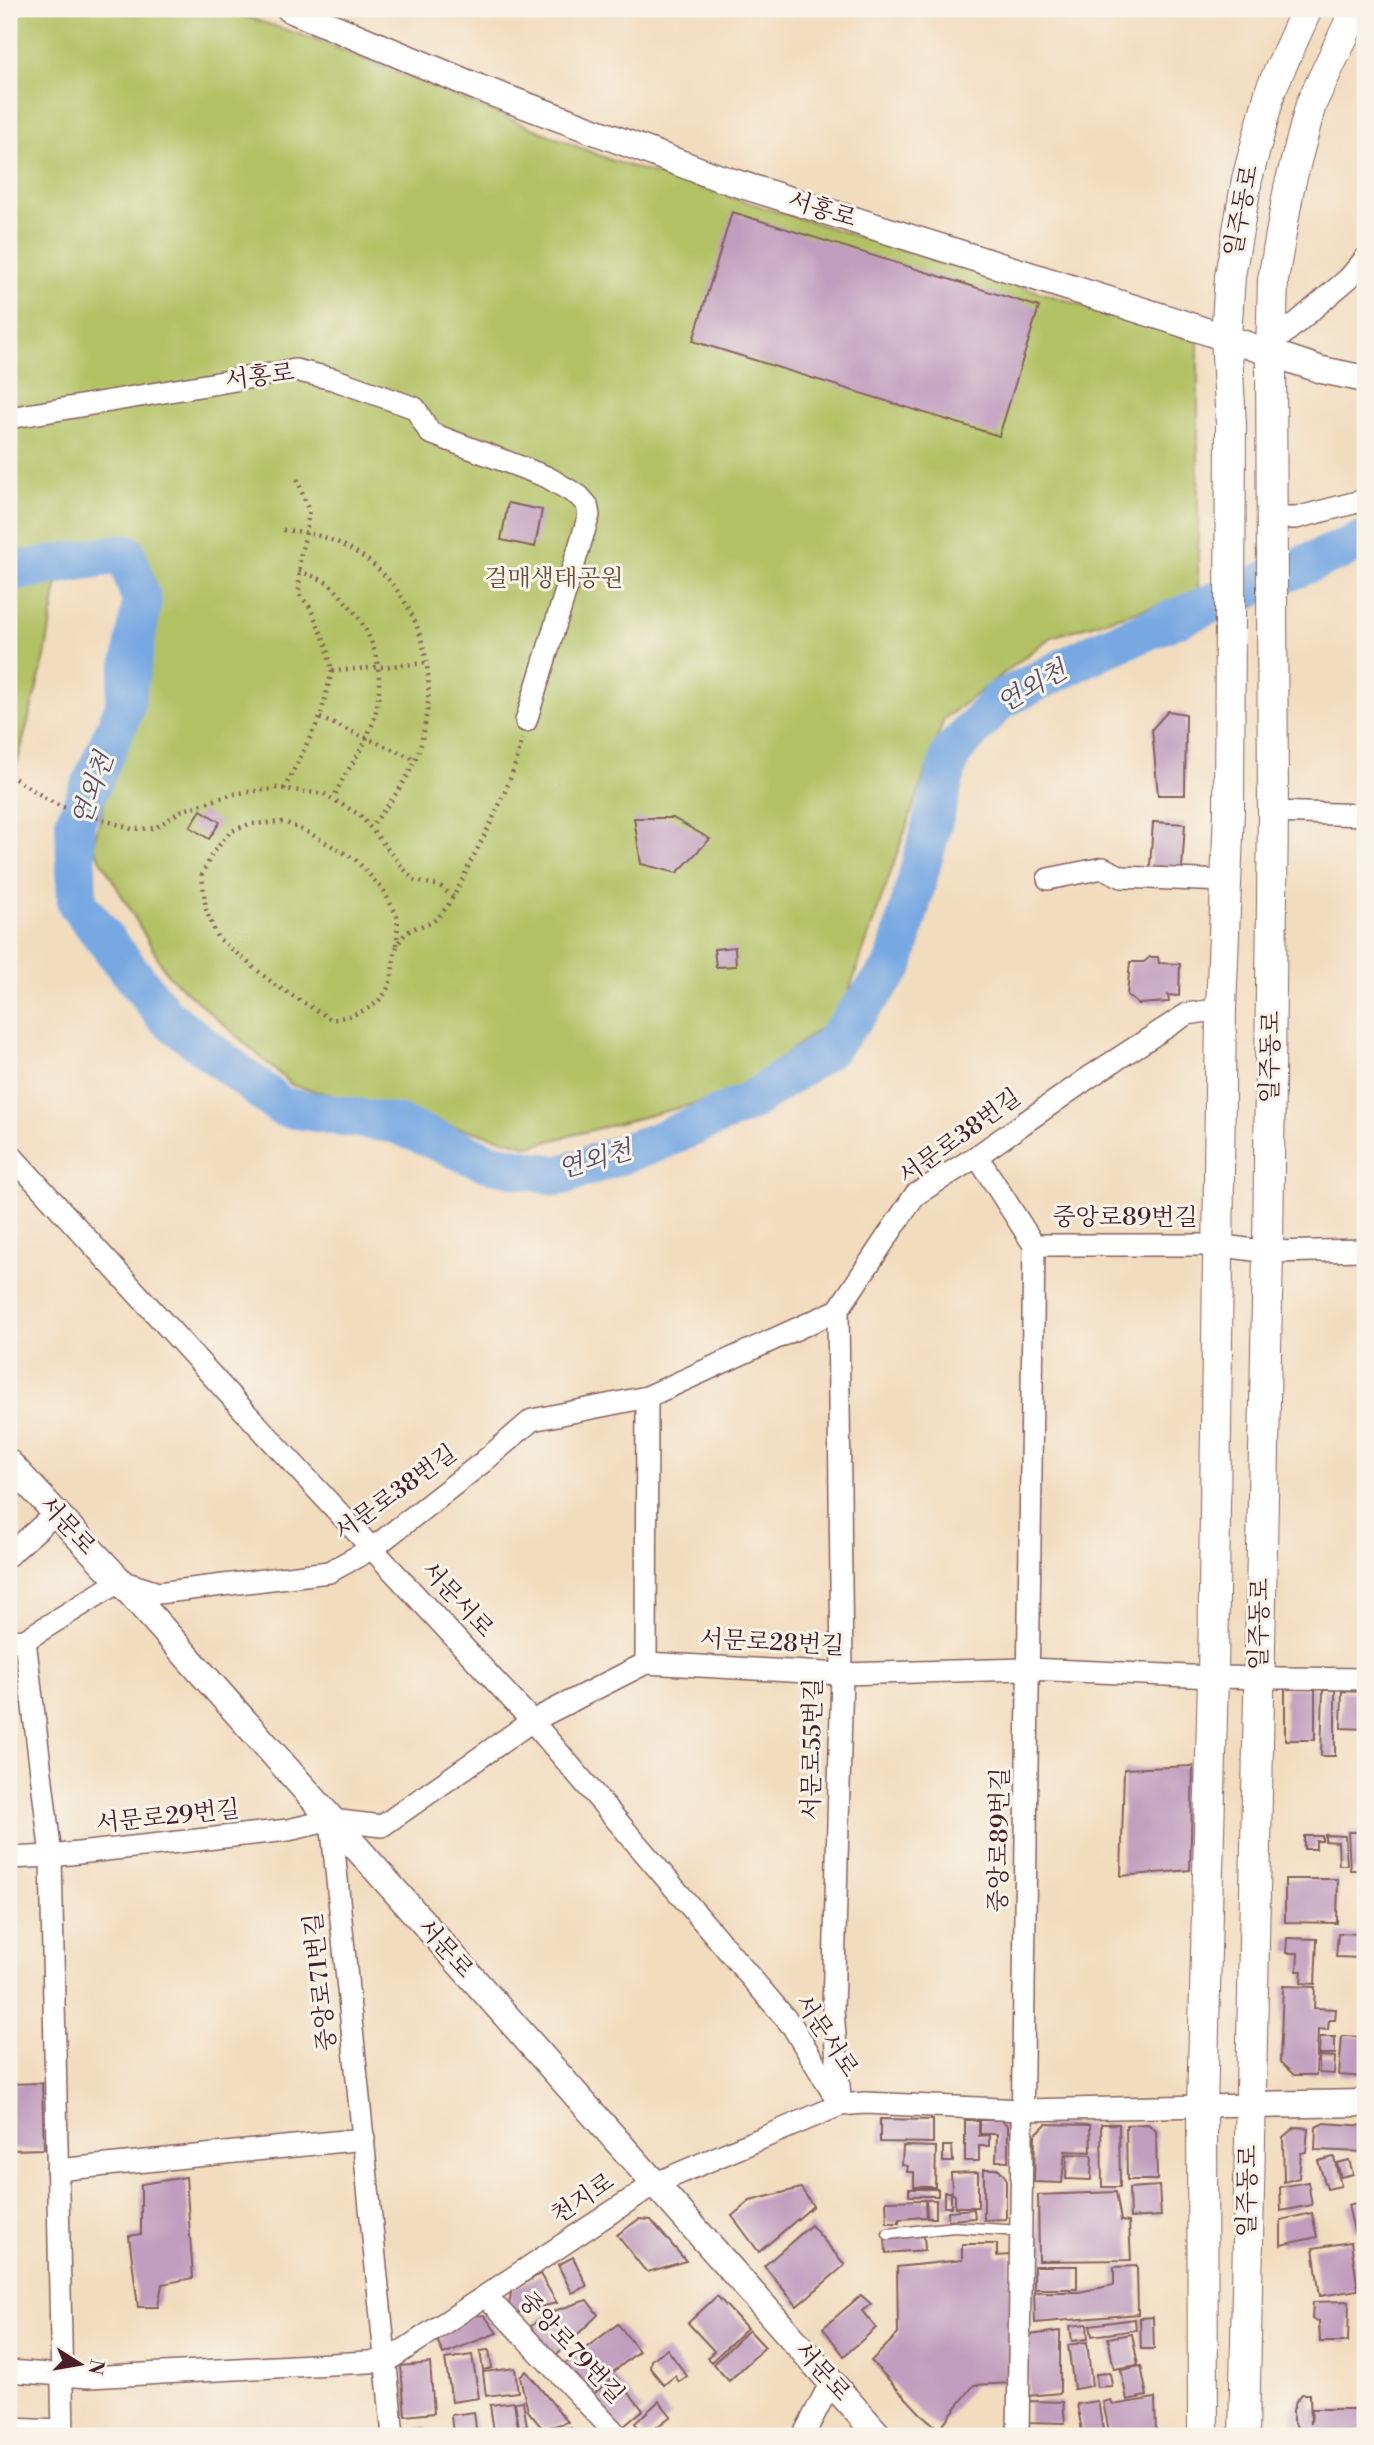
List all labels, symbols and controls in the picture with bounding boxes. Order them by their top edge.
street label: 일주동로 [1218,163,1266,259]
street label: 서홍로 [784,185,860,235]
street label: 서홍로 [224,358,296,396]
park label: 걸매생태공원 [484,564,624,594]
water label: 연외천 [991,653,1074,720]
water label: 연외천 [65,746,122,830]
street label: 일주동로 [1255,1010,1287,1104]
street label: 서문로38번길 [893,1083,1027,1191]
water label: 연외천 [554,1134,637,1186]
street label: 중앙로89번길 [1052,1203,1198,1233]
street label: 서문로38번길 [329,1439,463,1547]
street label: 서문로 [32,1490,102,1562]
street label: 서문서로 [414,1556,500,1644]
street label: 일주동로 [1244,1577,1276,1671]
street label: 서문로28번길 [699,1624,845,1662]
street label: 서문로55번길 [797,1678,829,1820]
street label: 중앙로89번길 [984,1767,1016,1913]
street label: 서문로29번길 [95,1795,241,1839]
street label: 중앙로71번길 [299,1911,343,2053]
street label: 서문로 [411,1913,479,1985]
street label: 서문서로 [788,1989,864,2083]
street label: 일주동로 [1232,2144,1264,2238]
street label: 천지로 [546,2167,620,2231]
street label: 중앙로79번길 [512,2286,630,2410]
north arrow [46,2330,116,2400]
street label: 서문로 [788,2336,856,2408]
text: N [82,2357,109,2377]

